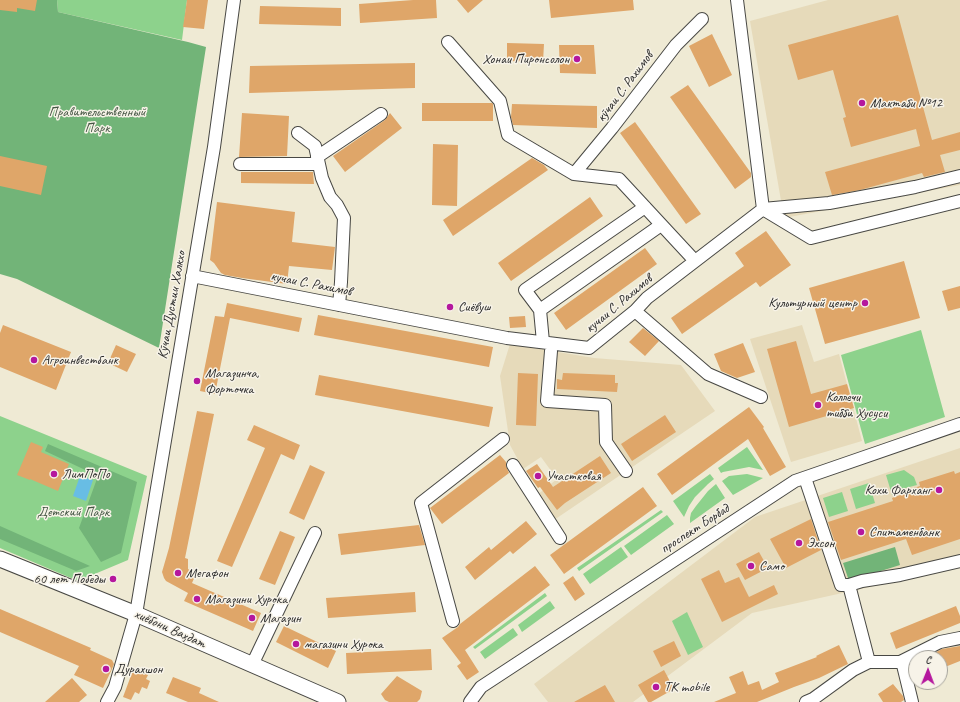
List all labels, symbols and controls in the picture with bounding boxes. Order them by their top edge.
street label: кӯчаи С. Рахимов [593,48,657,126]
place label: Хонаи Пиронсолон [482,51,569,67]
marker: Хонаи Пиронсолон [572,54,582,64]
place label: Мактаби №12 [870,95,942,111]
marker: Мактаби №12 [857,98,867,108]
park label: Правительственный Парк [49,104,145,136]
street label: Кӯчаи Дустии Халкхо [154,250,190,360]
street label: кучаи С. Рахимов [269,268,353,300]
street label: кучаи С. Рахимов [582,271,656,337]
place label: Культурный центр [768,295,857,311]
marker: Культурный центр [860,298,870,308]
place label: Сиёвуш [458,299,491,315]
marker: Сиёвуш [445,302,455,312]
place label: Агроинвестбанк [42,352,118,368]
marker: Агроинвестбанк [29,355,39,365]
place label: Магазинча, Форточка [205,365,259,398]
marker: Магазинча, Форточка [192,376,202,386]
place label: Коллечи тибби Хусуси [826,389,887,422]
marker: Коллечи тибби Хусуси [813,400,823,410]
place label: ЛимПоПо [62,466,110,482]
place label: Участковая [546,468,601,484]
marker: ЛимПоПо [49,469,59,479]
marker: Участковая [533,471,543,481]
place label: Кохи Фарханг [865,482,931,498]
marker: Кохи Фарханг [934,485,944,495]
street label: проспект Борбад [657,501,733,557]
park label: Детский Парк [37,504,109,520]
place label: Спитаменбанк [869,524,939,540]
marker: Спитаменбанк [856,527,866,537]
place label: Эхсон [807,535,834,551]
marker: Эхсон [794,538,804,548]
place label: Само [759,558,784,574]
marker: Само [746,561,756,571]
place label: Мегафон [186,565,228,581]
marker: Мегафон [173,568,183,578]
place label: 60 лет Победы [33,571,105,587]
marker: 60 лет Победы [108,574,118,584]
place label: Магазини Хурока [205,591,287,607]
marker: Магазини Хурока [192,594,202,604]
street label: хиёбони Ваҳдат [132,606,208,652]
place label: Магазин [260,610,301,626]
marker: Магазин [247,613,257,623]
place label: магазини Хурока [304,636,383,652]
marker: магазини Хурока [291,639,301,649]
north arrow [908,650,948,690]
text: С [925,652,931,666]
place label: Дурахшон [114,661,163,677]
marker: Дурахшон [101,664,111,674]
place label: TK mobile [664,679,709,695]
marker: TK mobile [651,682,661,692]

